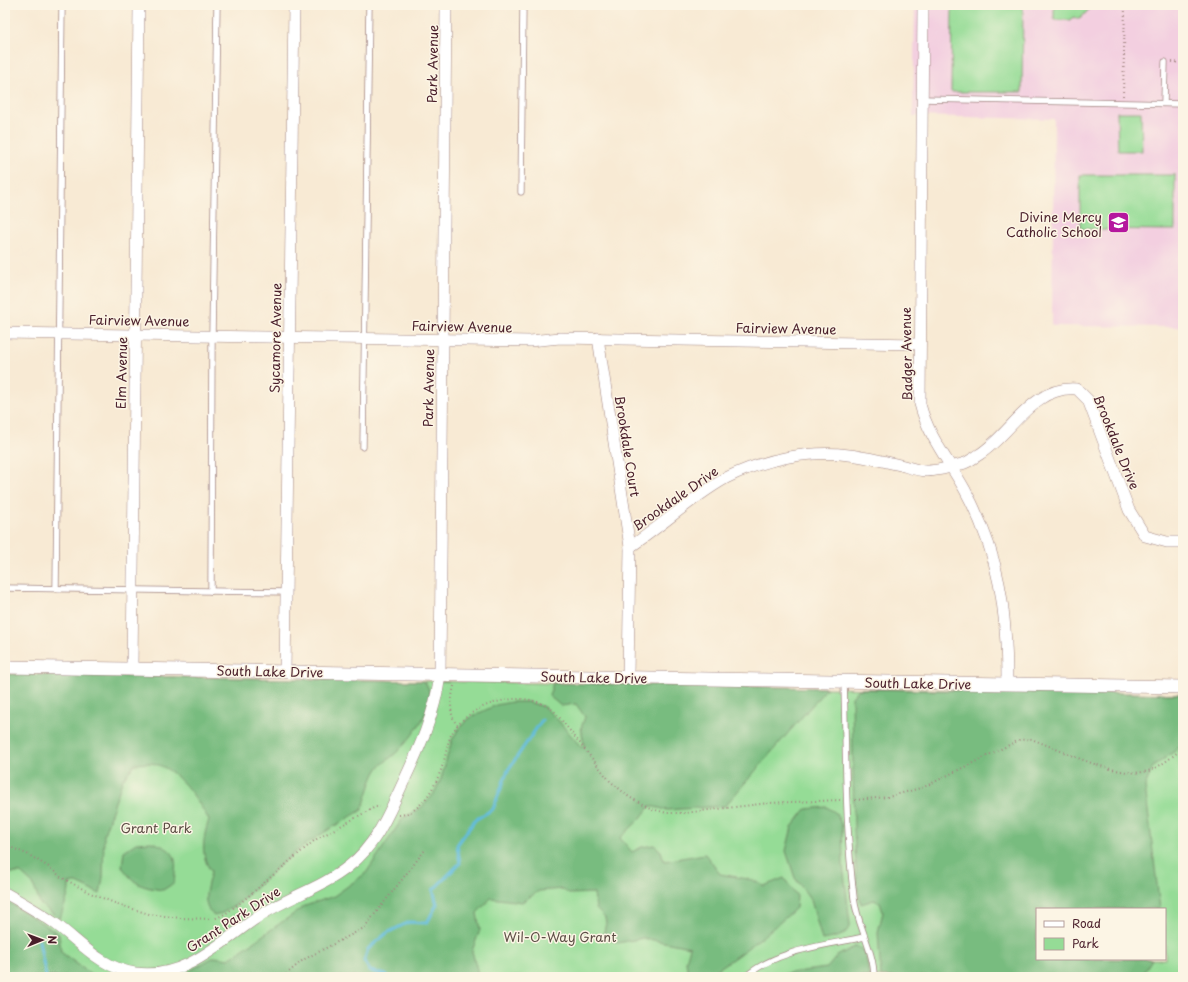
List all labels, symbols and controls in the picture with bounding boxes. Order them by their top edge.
street label: Park Avenue [422,25,442,103]
place label: Divine Mercy Catholic School [1006,207,1102,241]
school or university icon: Divine Mercy Catholic School [1105,210,1131,236]
street label: Sycamore Avenue [265,283,285,393]
street label: Badger Avenue [896,307,916,401]
street label: Fairview Avenue [88,310,190,330]
street label: Fairview Avenue [411,316,513,336]
street label: Fairview Avenue [735,318,837,338]
street label: Elm Avenue [111,337,131,409]
street label: Park Avenue [418,349,438,427]
street label: Brookdale Drive [1089,392,1145,492]
street label: Brookdale Court [611,394,645,498]
street label: Brookdale Drive [628,461,722,535]
street label: South Lake Drive [216,661,324,681]
street label: South Lake Drive [540,667,648,687]
street label: South Lake Drive [864,673,972,693]
park label: Grant Park [120,818,192,837]
street label: Grant Park Drive [182,881,284,956]
legend [1036,908,1166,960]
text: Road [1072,914,1101,932]
north arrow [22,920,62,960]
park label: Wil-O-Way Grant [504,927,616,946]
text: Park [1072,934,1099,952]
text: N [44,935,61,945]

